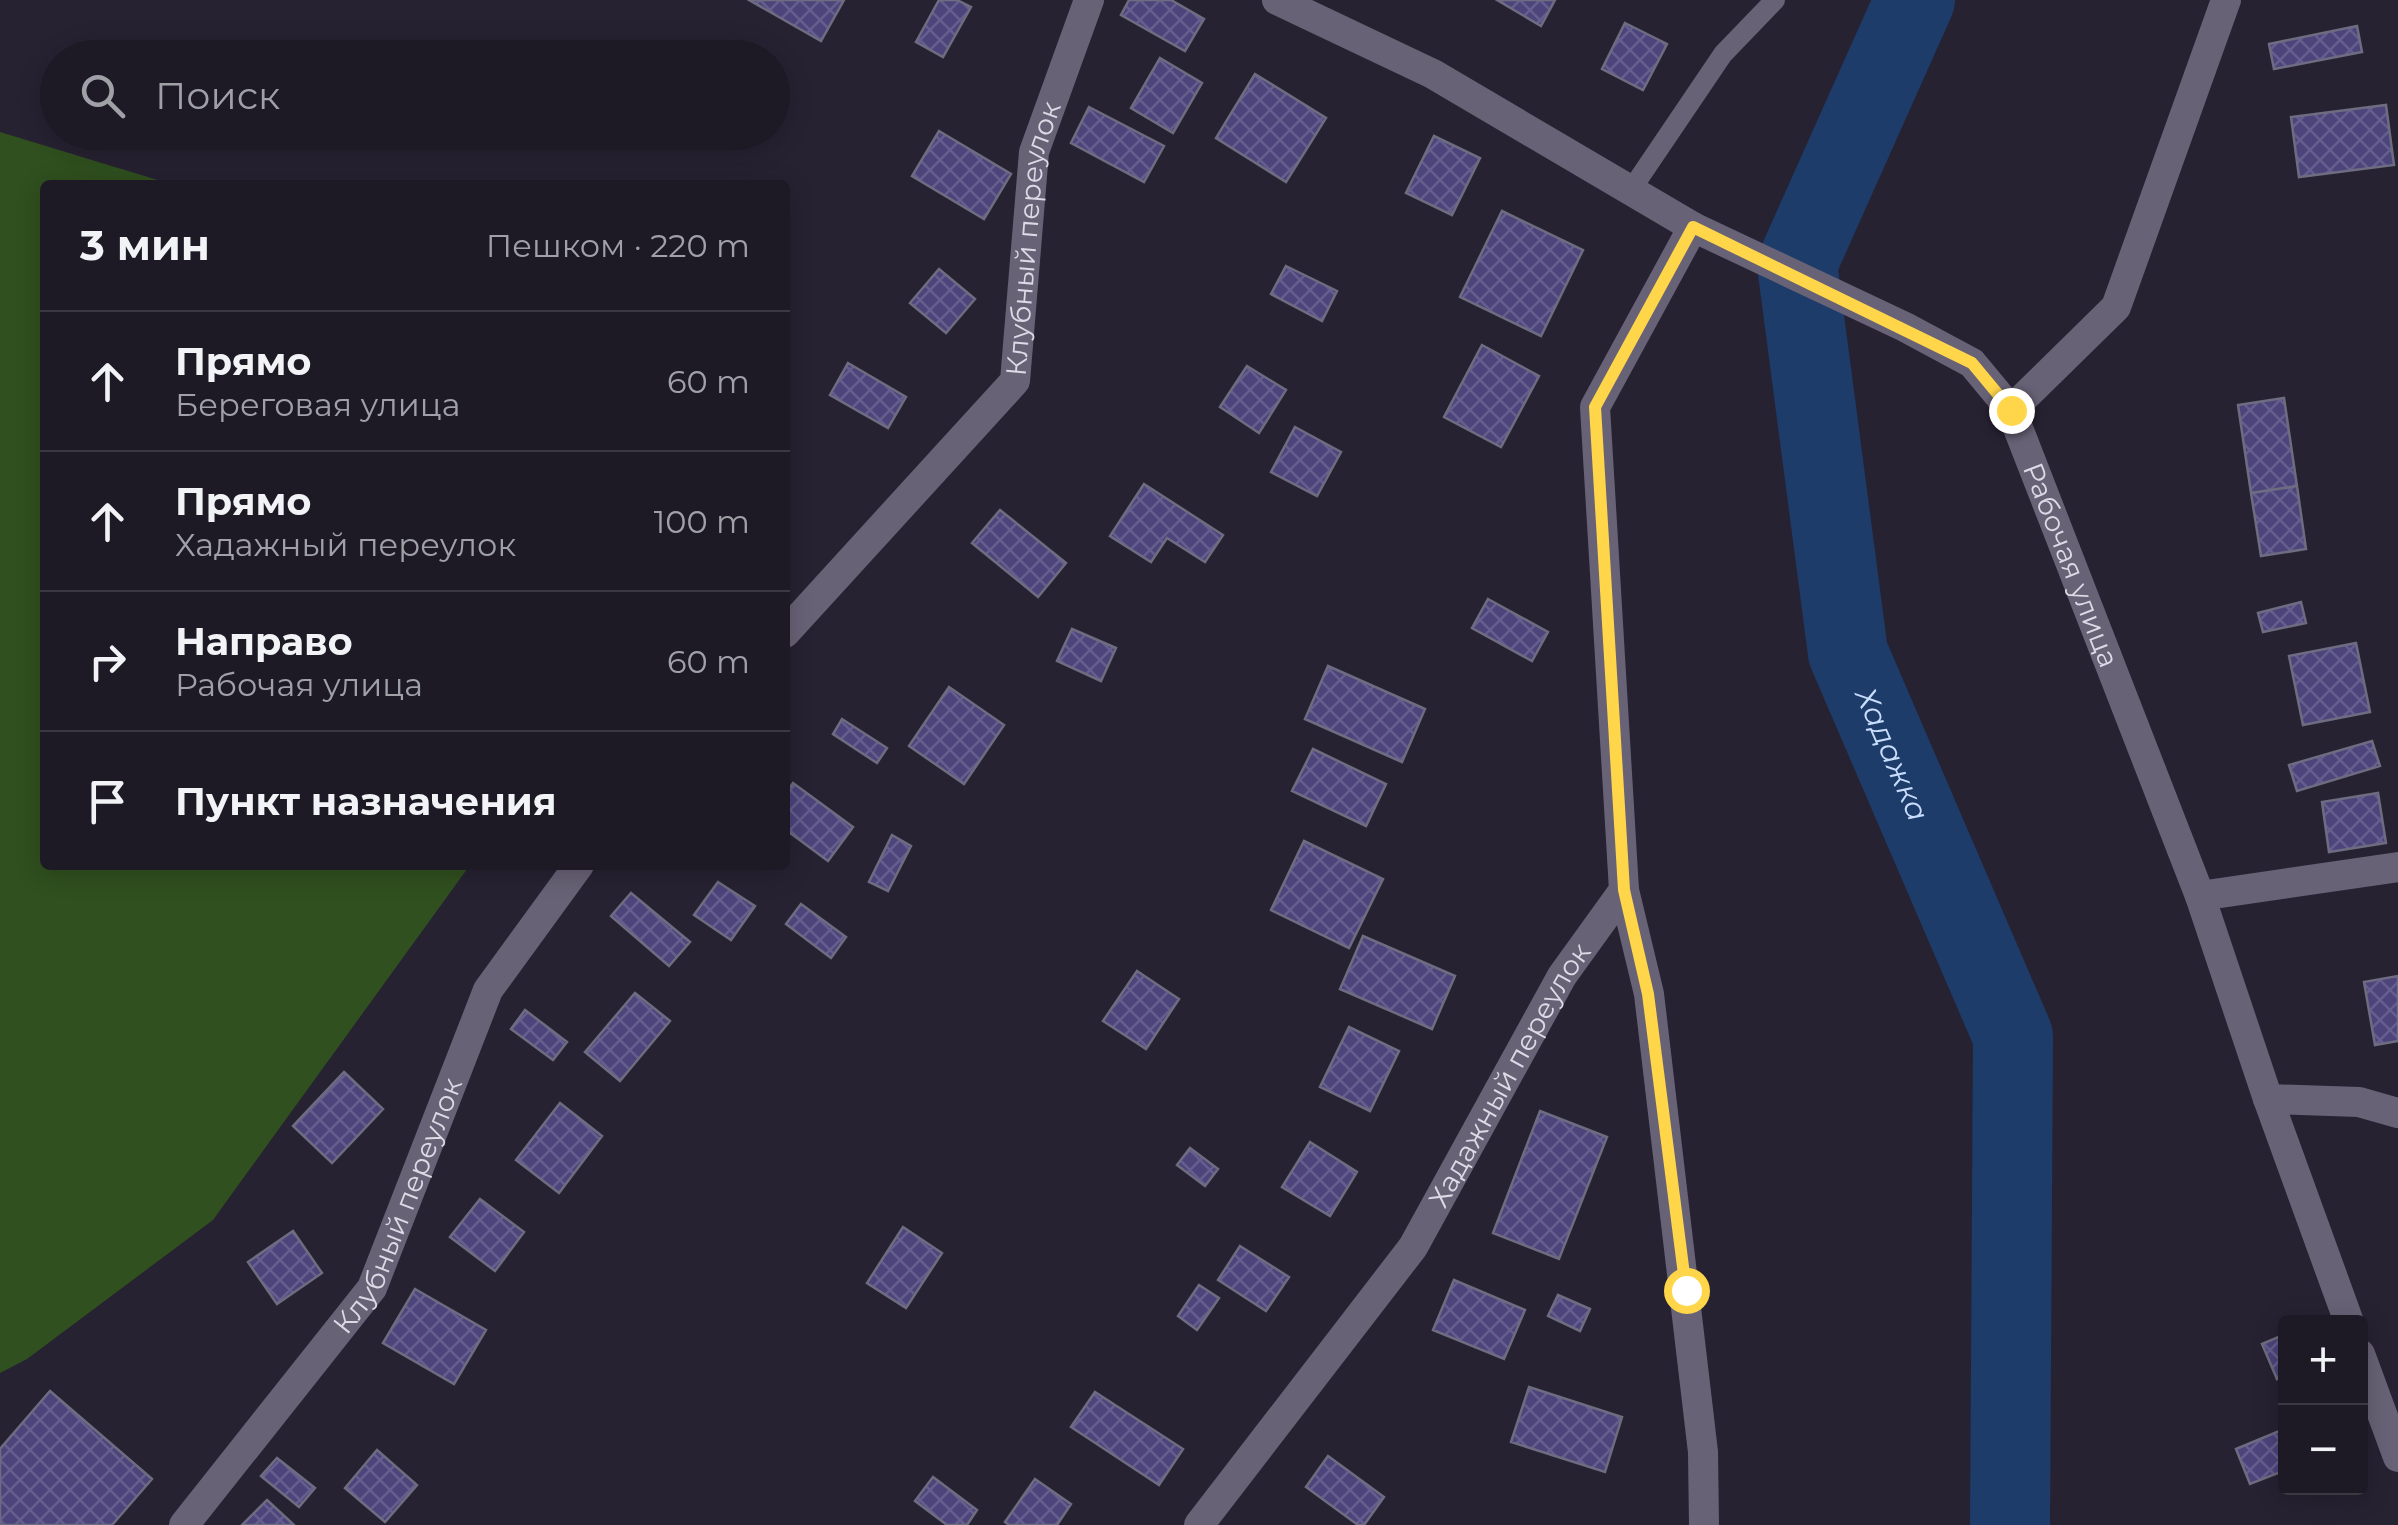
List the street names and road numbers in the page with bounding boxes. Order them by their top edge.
street label: Клубный переулок [998,97,1068,377]
street label: Рабочая улица [2016,458,2126,672]
street label: Хадажный переулок [1421,936,1598,1213]
street label: Клубный переулок [326,1073,469,1340]

